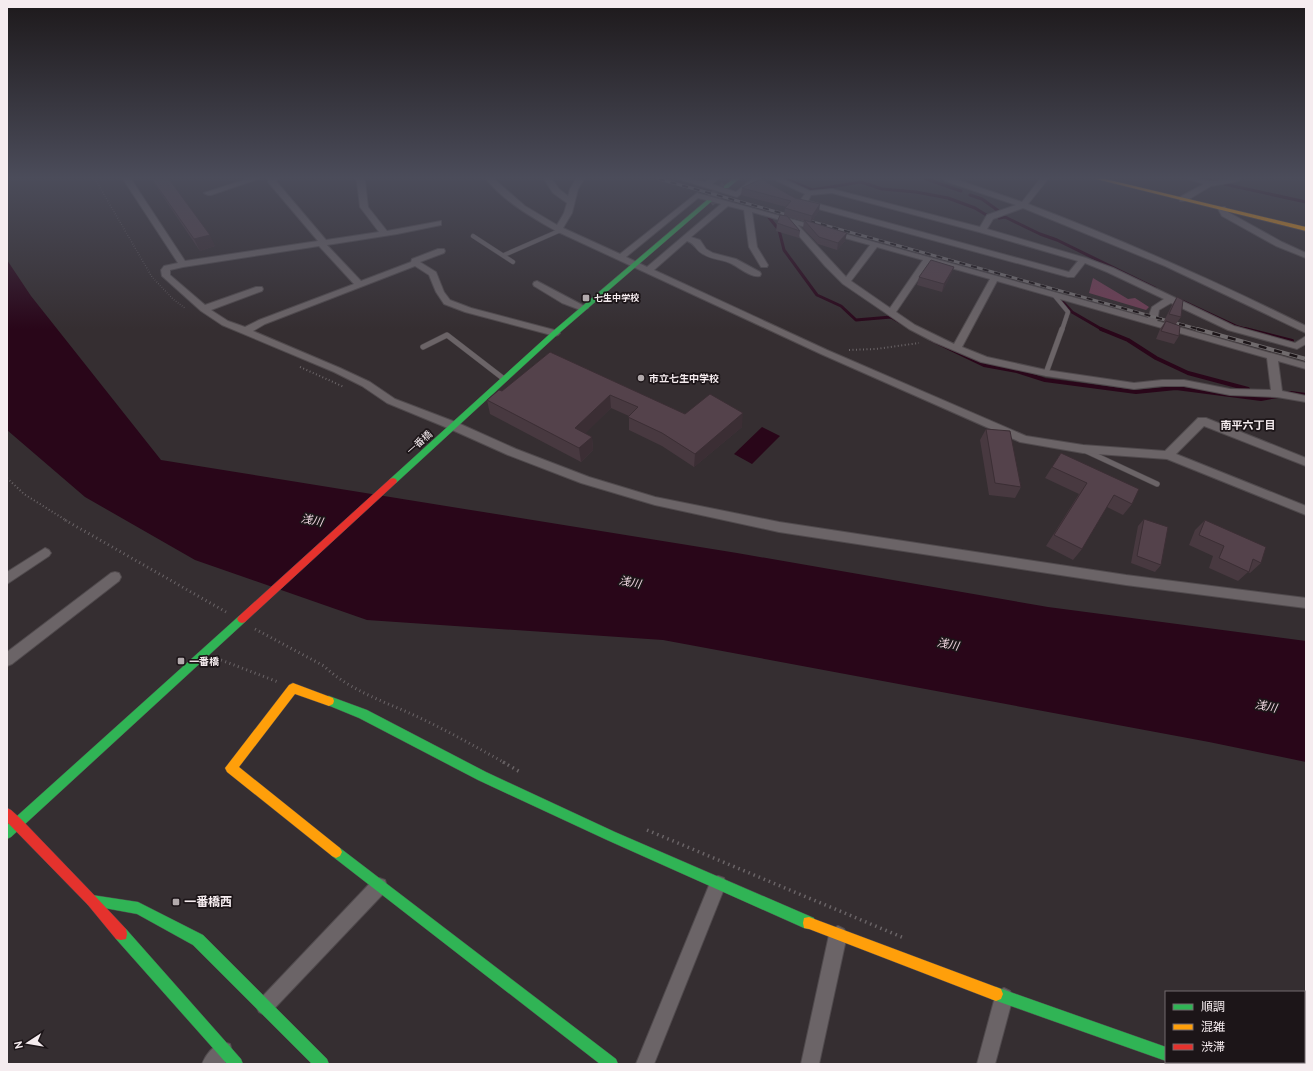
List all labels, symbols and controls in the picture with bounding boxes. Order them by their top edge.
place label: 七生中学校 [594,292,640,303]
marker: 七生中学校 [581,293,591,303]
place label: 市立七生中学校 [649,372,719,385]
marker: 市立七生中学校 [636,373,646,383]
district label: 南平六丁目 [1221,418,1276,432]
street label: 一番橋 [404,428,435,457]
water label: 浅川 [300,511,325,529]
water label: 浅川 [618,573,643,591]
water label: 浅川 [936,635,961,653]
place label: 一番橋 [189,655,219,668]
marker: 一番橋 [176,656,186,666]
water label: 浅川 [1254,697,1279,715]
place label: 一番橋西 [184,894,232,909]
marker: 一番橋西 [171,897,181,907]
legend [1165,991,1305,1063]
text: 順調 [1201,999,1225,1014]
text: 混雑 [1201,1019,1225,1034]
north arrow [8,1023,48,1063]
text: 渋滞 [1201,1039,1225,1054]
text: N [11,1040,26,1050]

